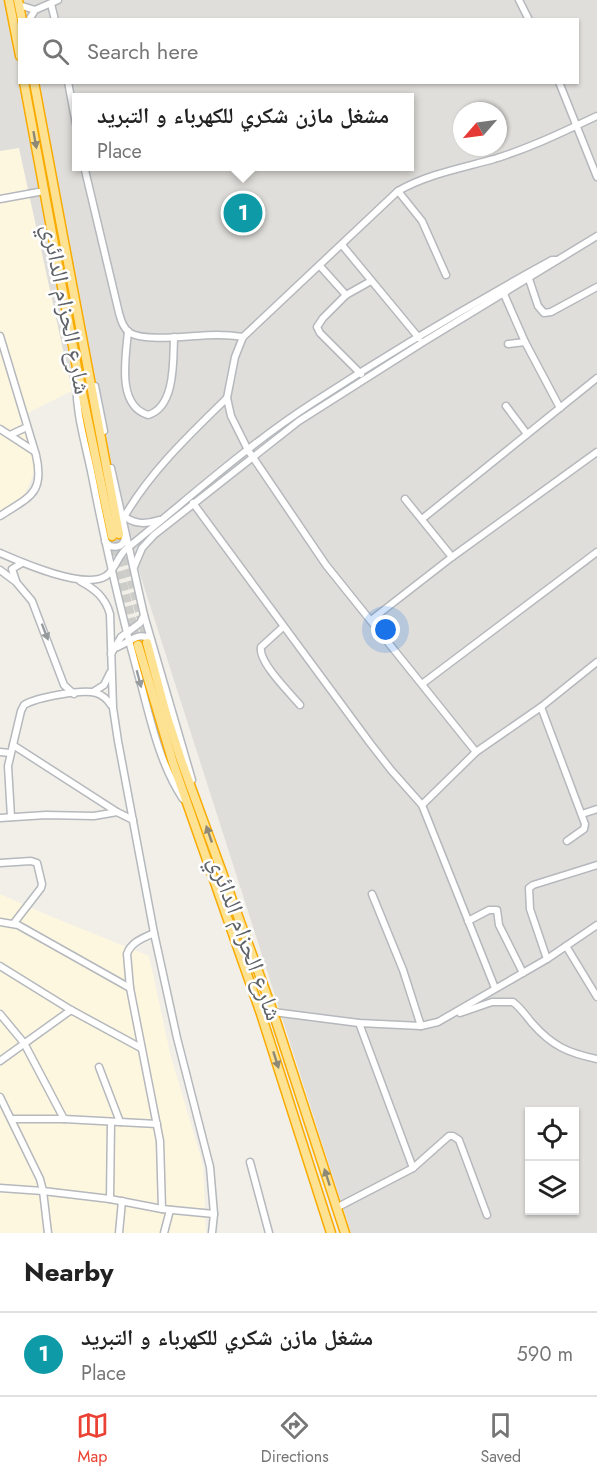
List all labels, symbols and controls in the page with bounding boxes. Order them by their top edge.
search box [18,18,579,84]
icon: search [39,35,72,68]
text: Search here [87,35,198,67]
popup [72,93,414,171]
text: مشغل مازن شكري للكهرباء و التبريد [97,99,389,131]
north arrow [453,102,507,156]
one-way arrow [31,131,40,150]
text: Place [97,137,142,166]
pin: 1 [224,190,262,236]
street label: شارع الحزام الدائري [31,221,101,398]
your location [371,615,400,644]
one-way arrow [40,624,50,642]
one-way arrow [135,670,145,688]
one-way arrow [203,825,213,843]
street label: شارع الحزام الدائري [198,851,292,1026]
one-way arrow [271,1051,281,1069]
map controls [525,1107,579,1215]
button: locate [525,1107,579,1161]
button: layers [525,1161,579,1215]
one-way arrow [322,1168,331,1186]
text: Nearby [24,1253,113,1291]
text: مشغل مازن شكري للكهرباء و التبريد [81,1321,373,1353]
text: 1 [38,1340,49,1369]
text: 590 m [517,1340,573,1369]
text: Place [81,1359,126,1388]
tab: Map [76,1409,109,1468]
tab: Directions [261,1409,329,1468]
tab: Saved [480,1409,521,1468]

